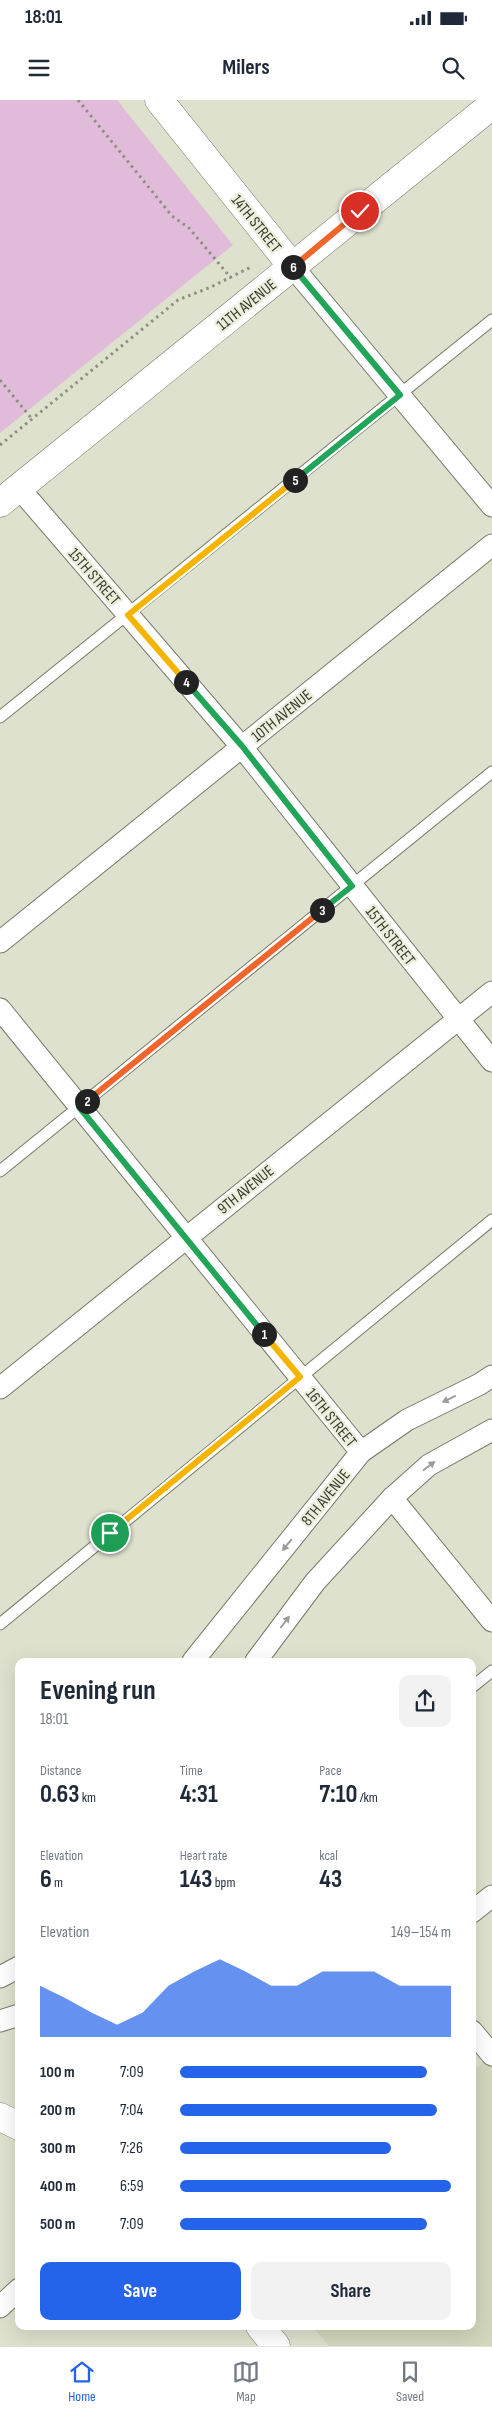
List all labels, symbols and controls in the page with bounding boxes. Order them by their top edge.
text: 18:01 [25,6,62,29]
icon: menu [25,54,53,82]
text: Milers [222,54,270,81]
icon: search [439,54,467,82]
pin [339,190,381,232]
street label: 14TH STREET [227,191,285,257]
icon: check [346,197,374,225]
pin: 6 [280,254,306,280]
text: 6 [290,259,297,276]
street label: 11TH AVENUE [213,275,281,335]
pin: 5 [282,468,308,492]
text: 5 [292,472,299,489]
street label: 15TH STREET [64,545,124,610]
pin: 4 [174,670,198,694]
text: 4 [183,674,190,691]
street label: 10TH AVENUE [248,686,316,746]
pin: 3 [310,898,334,922]
text: 3 [319,902,326,919]
street label: 15TH STREET [361,903,419,970]
pin: 2 [74,1088,100,1114]
text: 2 [84,1093,91,1110]
street label: 9TH AVENUE [214,1162,278,1219]
pin: 1 [252,1322,276,1346]
text: 1 [262,1326,267,1343]
street label: 16TH STREET [301,1385,361,1451]
one-way arrow [442,1396,456,1404]
one-way arrow [422,1461,436,1471]
street label: 8TH AVENUE [298,1466,355,1530]
pin [89,1512,131,1554]
icon: arrive [96,1519,124,1547]
one-way arrow [281,1538,292,1551]
one-way arrow [280,1615,290,1629]
text: Evening run [40,1674,156,1707]
button: share [399,1675,451,1727]
text: 18:01 [40,1710,68,1729]
text: Distance [40,1762,81,1779]
text: Time [180,1762,203,1779]
text: Pace [319,1762,342,1779]
text: 0.63 [40,1779,80,1810]
text: 4:31 [180,1779,218,1810]
text: 7:10 [319,1779,357,1810]
text: km [80,1789,96,1806]
text: /km [357,1789,378,1806]
text: Elevation [40,1847,83,1864]
text: Heart rate [180,1847,227,1864]
text: kcal [319,1847,338,1864]
text: 6 [40,1864,52,1895]
text: 143 [180,1864,213,1895]
text: 43 [319,1864,342,1895]
text: m [52,1874,63,1891]
text: bpm [213,1874,235,1891]
text: Elevation [40,1923,89,1942]
text: 149–154 m [391,1923,451,1942]
text: 100 m [40,2063,75,2082]
text: 7:09 [120,2063,144,2082]
text: 200 m [40,2101,75,2120]
text: 7:04 [120,2101,143,2120]
text: 300 m [40,2139,76,2158]
text: 7:26 [120,2139,143,2158]
text: 400 m [40,2177,76,2196]
text: 6:59 [120,2177,144,2196]
text: 500 m [40,2215,75,2234]
text: 7:09 [120,2215,144,2234]
button: Save [40,2262,241,2320]
button: Share [251,2262,451,2320]
tab: Home [68,2358,96,2405]
tab: Map [232,2358,260,2405]
tab: Saved [396,2358,424,2405]

